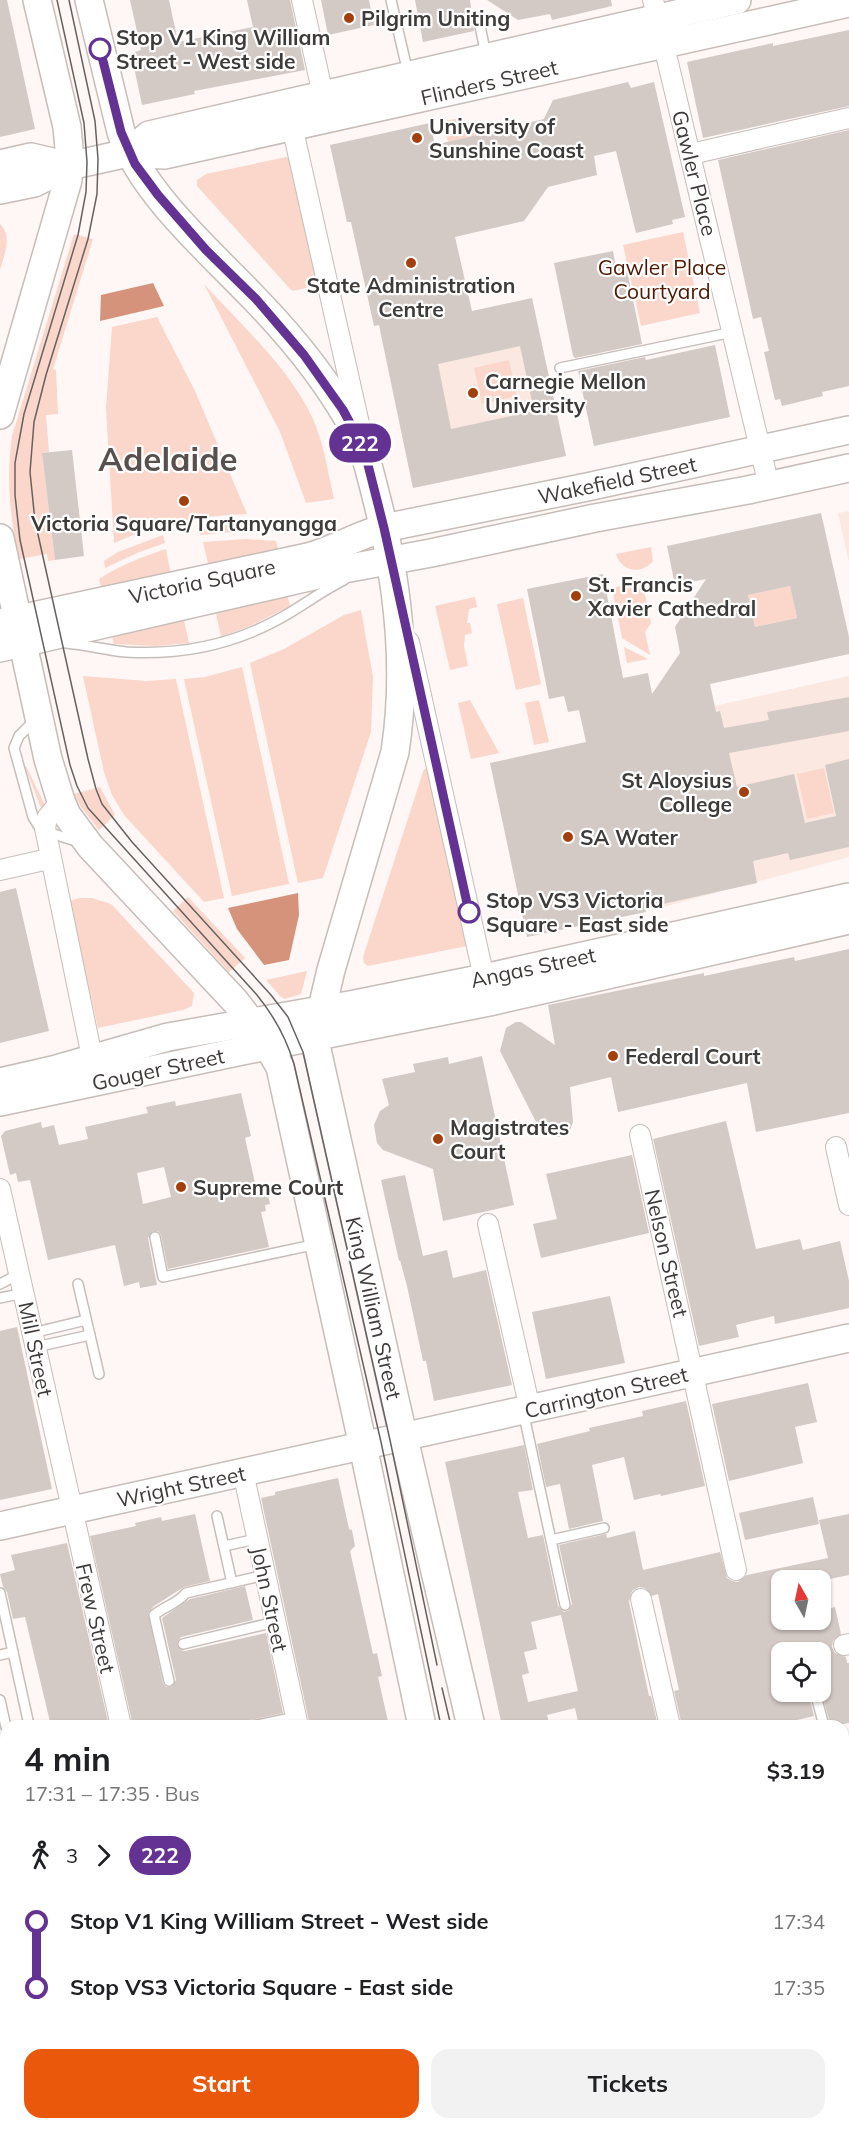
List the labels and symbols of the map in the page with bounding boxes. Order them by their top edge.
place label: Pilgrim Uniting [361,5,510,31]
marker: Pilgrim Uniting [342,11,356,25]
place label: Stop V1 King William Street - West side [116,24,330,74]
marker: Stop V1 King William Street - West side [89,38,111,60]
street label: Flinders Street [418,54,560,110]
street label: Gawler Place [667,108,723,238]
place label: University of Sunshine Coast [429,113,584,163]
marker: University of Sunshine Coast [410,131,424,145]
park label: Gawler Place Courtyard [598,254,726,304]
marker: State Administration Centre [404,256,418,270]
place label: State Administration Centre [307,272,515,322]
place label: Carnegie Mellon University [485,368,646,418]
marker: Carnegie Mellon University [466,386,480,400]
line badge: 222 [326,424,394,462]
district label: Adelaide [98,438,238,479]
street label: Wakefield Street [535,451,699,509]
marker: Victoria Square/Tartanyangga [177,494,191,508]
place label: Victoria Square/Tartanyangga [30,510,337,536]
street label: Victoria Square [126,553,278,609]
place label: St. Francis Xavier Cathedral [587,571,756,621]
marker: St. Francis Xavier Cathedral [569,589,583,603]
place label: St Aloysius College [621,767,732,817]
marker: St Aloysius College [737,785,751,799]
place label: SA Water [580,824,679,850]
marker: SA Water [561,830,575,844]
place label: Stop VS3 Victoria Square - East side [486,887,668,937]
marker: Stop VS3 Victoria Square - East side [458,901,480,923]
street label: Angas Street [468,941,598,993]
street label: Gouger Street [89,1042,227,1096]
place label: Federal Court [625,1043,761,1069]
marker: Federal Court [606,1049,620,1063]
place label: Magistrates Court [450,1114,569,1164]
marker: Magistrates Court [431,1132,445,1146]
place label: Supreme Court [193,1174,343,1200]
marker: Supreme Court [174,1180,188,1194]
street label: Nelson Street [640,1187,694,1319]
street label: King William Street [340,1214,408,1402]
street label: Mill Street [13,1299,59,1399]
street label: Carrington Street [522,1361,690,1423]
street label: Wright Street [114,1460,248,1512]
street label: John Street [246,1544,294,1654]
street label: Frew Street [71,1560,121,1676]
north arrow [771,1570,831,1630]

